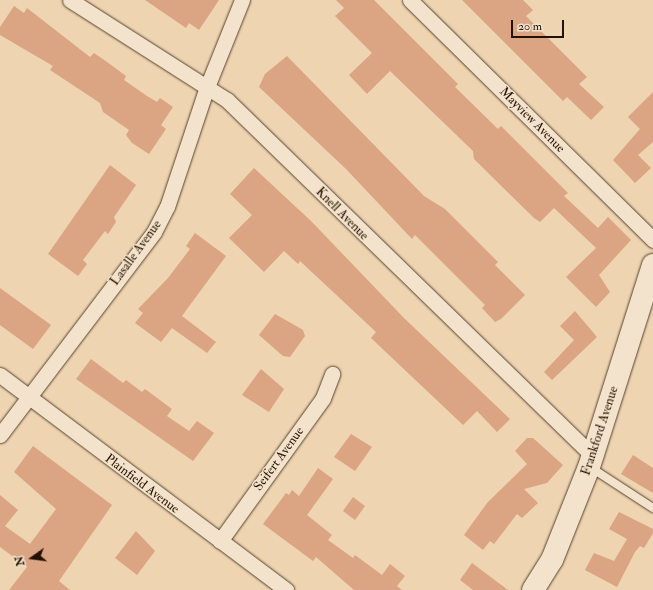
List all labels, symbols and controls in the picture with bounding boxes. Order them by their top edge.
scale bar [513,12,566,38]
text: 20 m [518,19,542,34]
street label: Mayview Avenue [496,84,568,156]
street label: Knell Avenue [312,184,372,244]
street label: Lasalle Avenue [107,217,165,289]
street label: Frankford Avenue [578,384,622,478]
street label: Seifert Avenue [251,424,307,494]
street label: Plainfield Avenue [102,451,182,517]
north arrow [12,538,52,578]
text: N [12,555,27,567]

